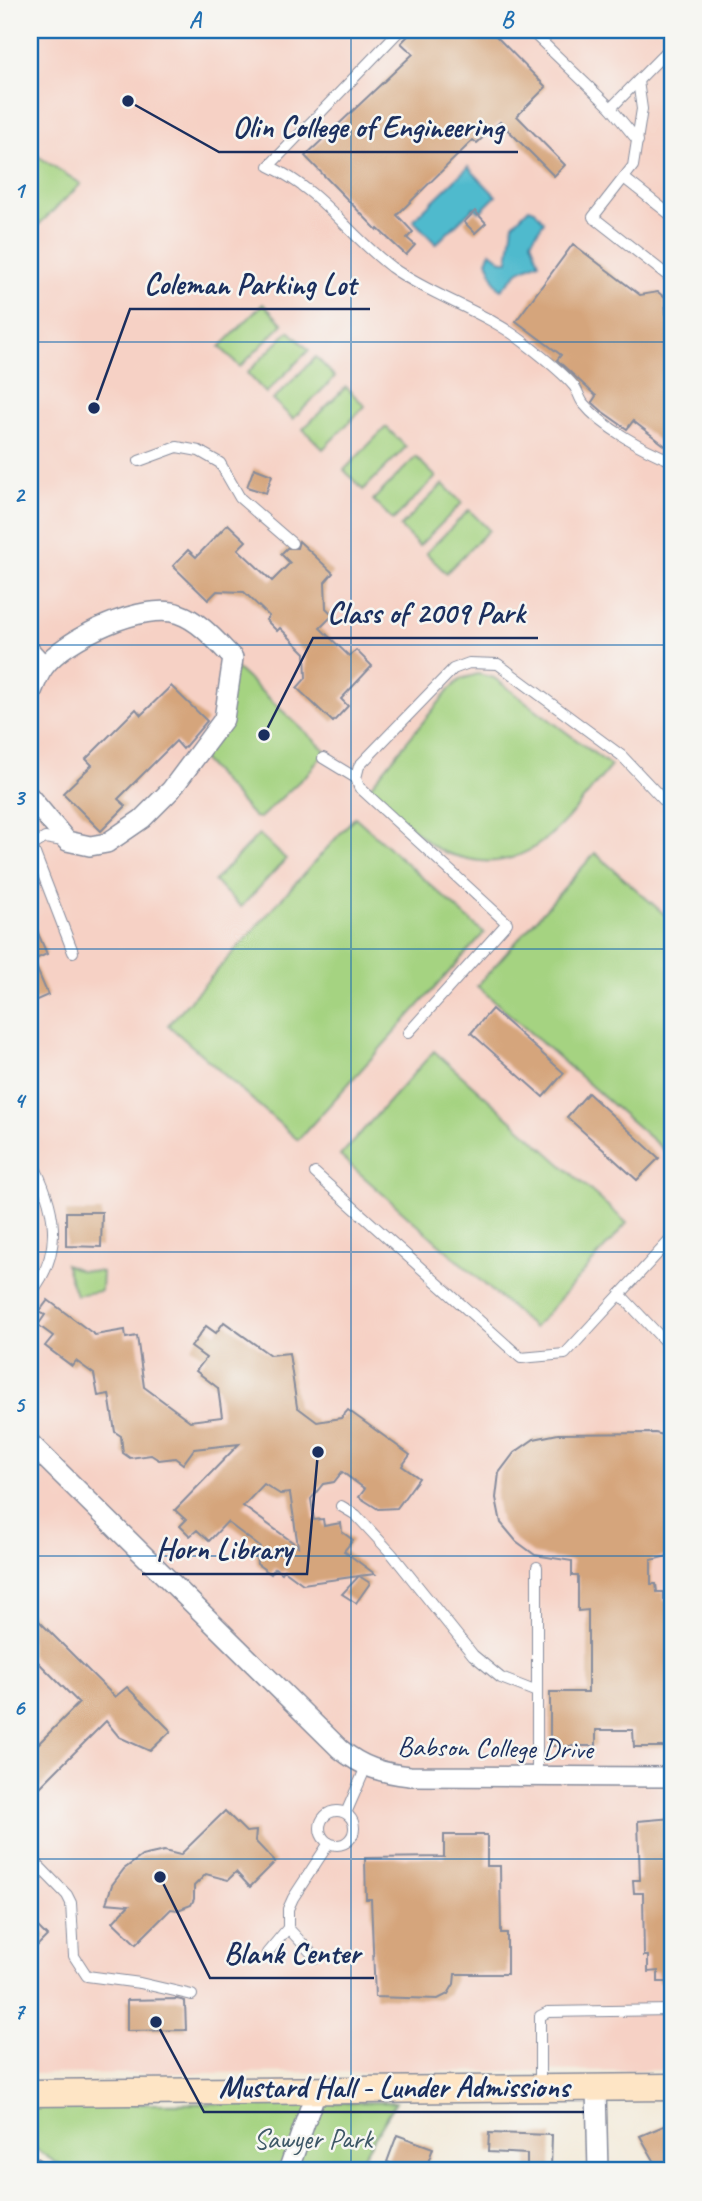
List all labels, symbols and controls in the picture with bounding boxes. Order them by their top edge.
text: A [189,5,203,34]
text: B [501,5,515,34]
callout: Olin College of Engineering [219,101,518,152]
text: Olin College of Engineering [233,108,506,146]
text: 1 [14,176,27,205]
callout: Coleman Parking Lot [130,258,370,309]
text: Coleman Parking Lot [144,265,359,303]
text: 2 [14,480,27,509]
callout: Class of 2009 Park [313,587,538,638]
text: Class of 2009 Park [327,594,528,632]
text: 3 [14,783,27,812]
text: 4 [14,1086,27,1115]
text: 5 [14,1390,26,1419]
callout: Horn Library [142,1523,307,1574]
text: Horn Library [156,1530,295,1568]
text: 6 [14,1693,27,1722]
street label: Babson College Drive [397,1728,595,1767]
callout: Blank Center [210,1927,374,1978]
text: Blank Center [224,1934,363,1972]
text: 7 [14,1997,27,2026]
callout: Mustard Hall - Lunder Admissions [204,2061,584,2112]
text: Mustard Hall - Lunder Admissions [219,2068,573,2106]
park label: Sawyer Park [254,2121,374,2156]

